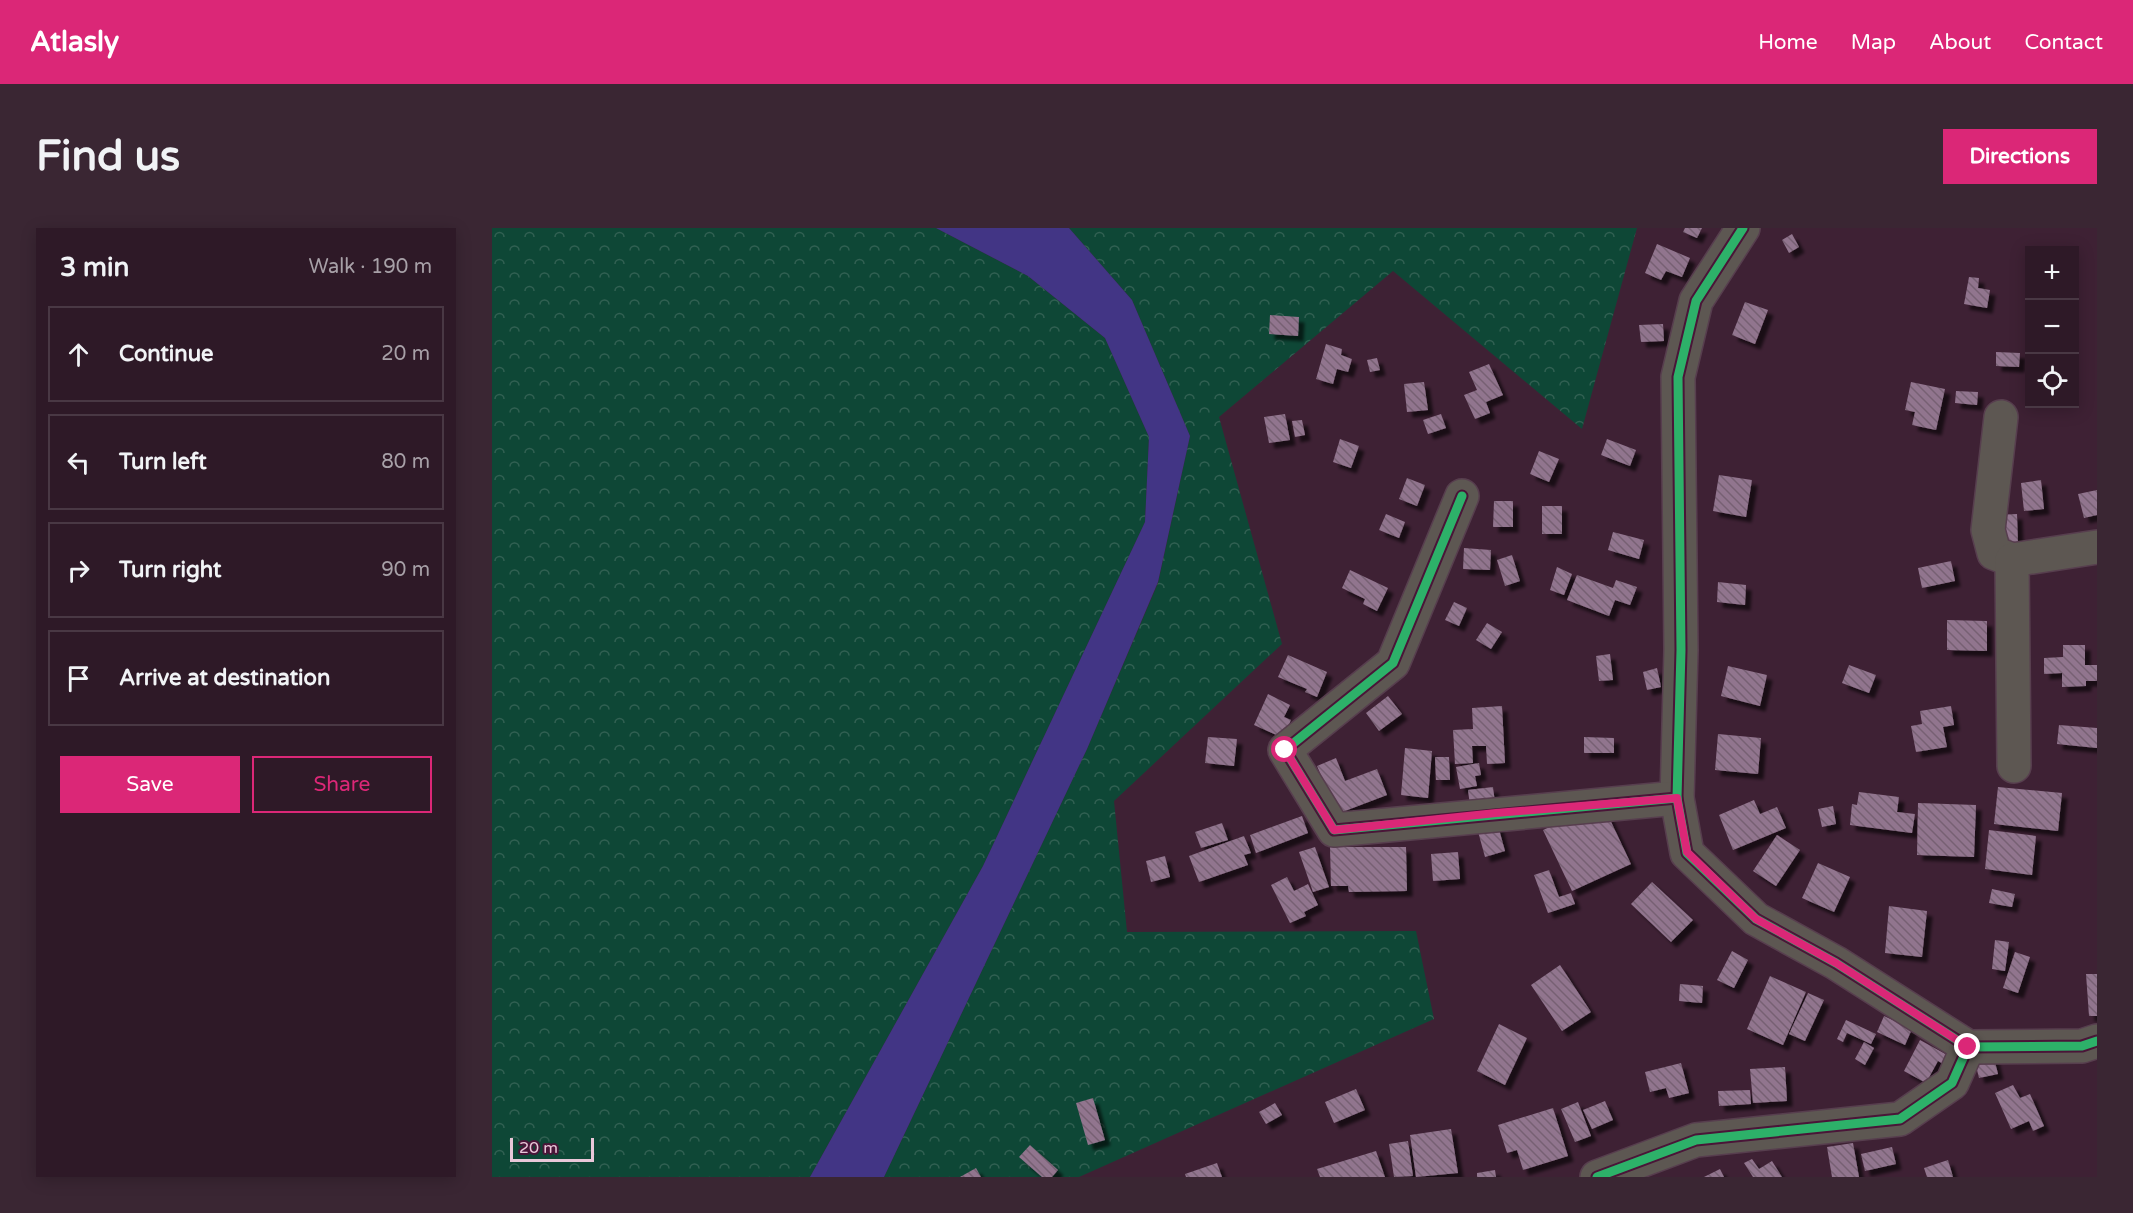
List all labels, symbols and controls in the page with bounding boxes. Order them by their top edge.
text: Atlasly [30,25,119,59]
text: Home [1758,30,1818,55]
text: Map [1851,30,1896,55]
text: About [1929,30,1991,55]
text: Contact [2024,30,2103,55]
button: Directions [1943,129,2097,184]
text: Find us [36,131,180,182]
map controls [2025,246,2079,408]
button: + [2025,246,2079,300]
text: 3 min [60,252,129,283]
text: Walk · 190 m [309,255,432,279]
button: − [2025,300,2079,354]
icon: ahead [62,338,95,371]
text: Continue [119,341,214,367]
text: 20 m [381,342,430,366]
button: locate [2025,354,2079,408]
icon: left [62,446,95,479]
text: Turn left [119,449,207,475]
text: 80 m [381,450,430,474]
icon: right [62,554,95,587]
text: Turn right [119,557,221,583]
text: 90 m [381,558,430,582]
icon: arrive [62,662,95,695]
text: Arrive at destination [119,665,330,691]
route start [1271,736,1297,762]
button: Save [60,756,240,813]
button: Share [252,756,432,813]
route end [1954,1033,1980,1059]
scale bar [510,1135,594,1162]
text: 20 m [519,1138,558,1158]

